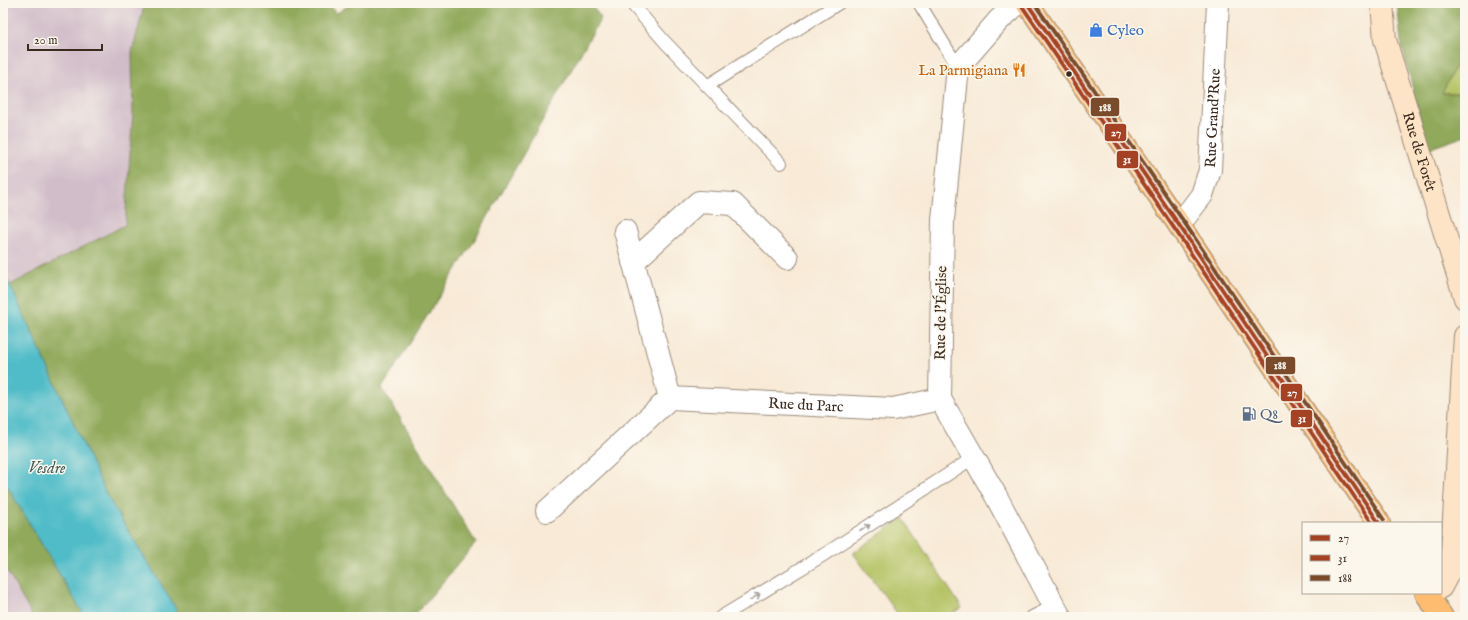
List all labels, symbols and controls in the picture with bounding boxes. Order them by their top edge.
place label: Cyleo [1107,21,1144,40]
shop icon: Cyleo [1088,22,1104,38]
scale bar [28,26,102,52]
text: 20 m [34,33,57,48]
place label: La Parmigiana [918,61,1009,80]
restaurant icon: La Parmigiana [1011,62,1027,78]
street label: Rue Grand'Rue [1201,68,1224,168]
unlabelled marker [1064,69,1074,79]
line badge: 188 [1090,97,1120,117]
text: 188 [1099,101,1111,115]
street label: Rue de Forêt [1398,109,1441,194]
line badge: 27 [1104,123,1127,142]
text: 27 [1111,126,1121,140]
line badge: 31 [1116,150,1139,169]
text: 31 [1123,153,1131,167]
street label: Rue de l'Église [931,265,951,360]
line badge: 188 [1265,356,1296,375]
text: 188 [1274,359,1286,373]
line badge: 27 [1280,383,1303,402]
text: 27 [1287,386,1297,400]
street label: Rue du Parc [768,393,844,416]
place label: Q8 [1260,405,1283,424]
fuel station icon: Q8 [1241,406,1257,422]
line badge: 31 [1290,409,1313,428]
text: 31 [1298,412,1306,426]
water label: Vesdre [29,459,66,479]
legend [1302,522,1442,594]
one-way arrow [859,524,870,532]
text: 27 [1338,531,1349,546]
text: 31 [1338,551,1347,566]
text: 188 [1338,571,1352,586]
one-way arrow [749,592,761,600]

